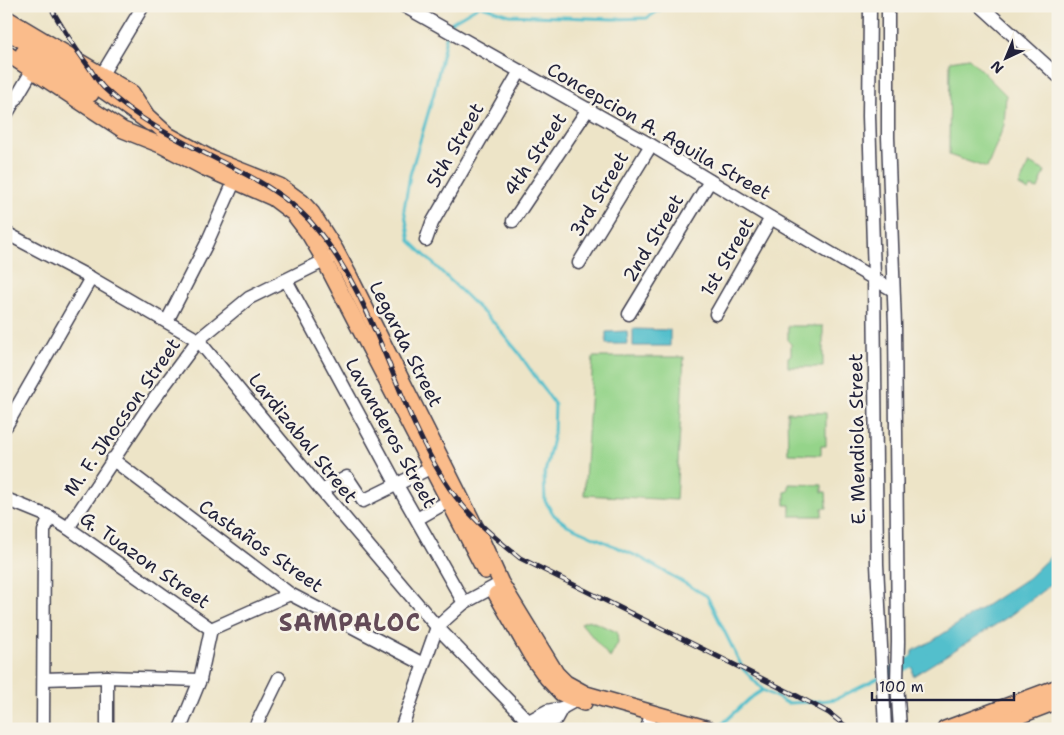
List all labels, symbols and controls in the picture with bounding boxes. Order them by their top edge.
north arrow [982,32,1032,82]
street label: Concepcion A. Aguila Street [543,57,775,205]
text: N [987,57,1007,78]
street label: 5th Street [421,98,489,192]
street label: 4th Street [498,107,572,201]
street label: 3rd Street [564,147,634,241]
street label: 2nd Street [617,189,689,287]
street label: 1st Street [694,213,760,301]
street label: Legarda Street [364,277,448,411]
street label: M. F. Jhocson Street [58,333,186,501]
street label: E. Mendiola Street [843,353,871,525]
street label: Lavanderos Street [339,354,443,512]
street label: Lardizabal Street [243,368,363,508]
street label: Castaños Street [194,494,328,598]
street label: G. Tuazon Street [75,506,215,614]
district label: SAMPALOC [279,607,421,639]
scale bar [872,670,1014,702]
text: 100 m [879,677,924,697]

